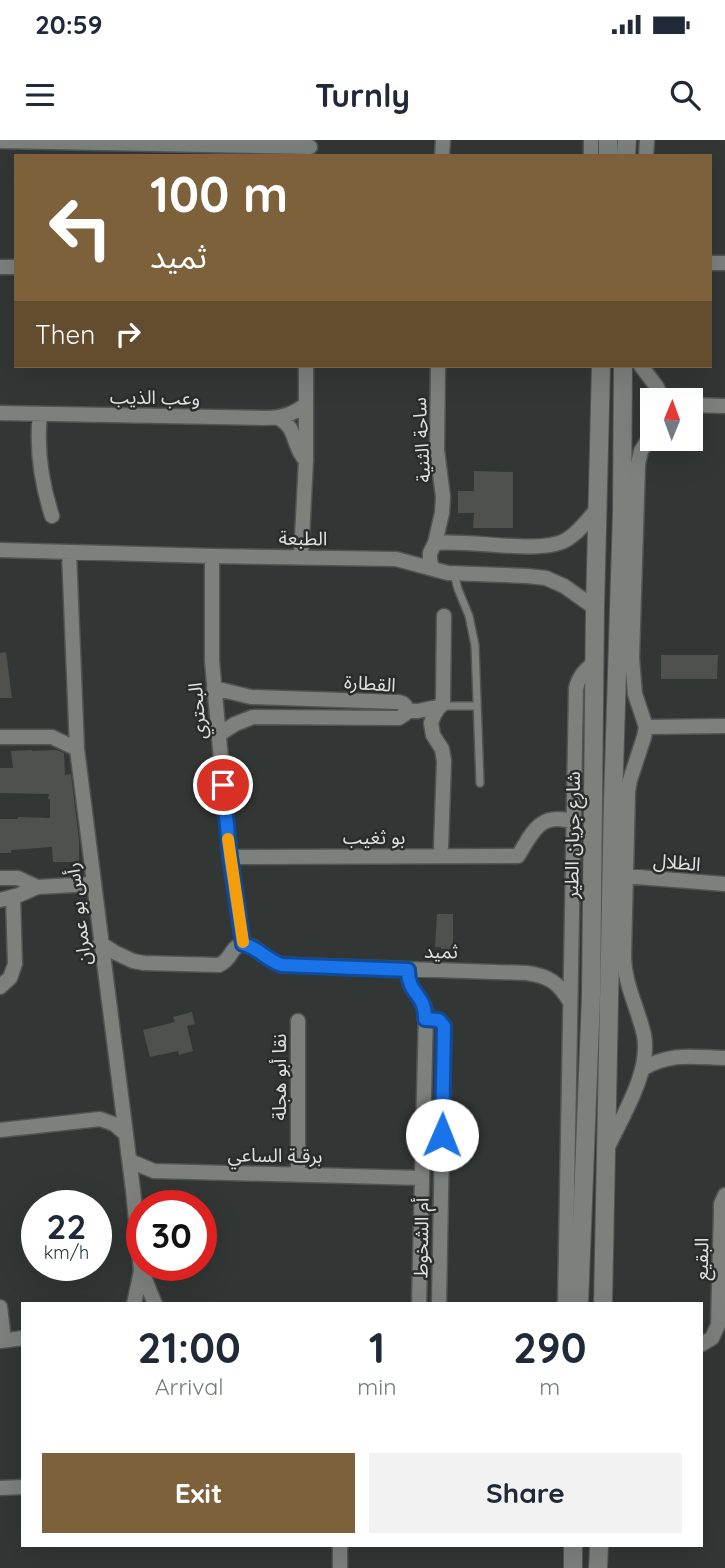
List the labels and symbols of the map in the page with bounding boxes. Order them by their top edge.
street label: وعب الذيب [110,384,200,410]
north arrow [640,388,704,452]
street label: ساحة الثنية [407,397,435,483]
street label: الطبعة [278,526,328,550]
street label: القطارة [343,669,397,697]
street label: البحتري [183,681,215,741]
pin [193,755,253,815]
street label: شارع جريان الطير [559,771,587,900]
street label: بو ثغيب [343,825,405,849]
street label: الظلال [652,848,702,876]
street label: رأس بو عمران [60,861,96,967]
street label: ثميد [424,939,458,963]
street label: نقا أبو هجلة [267,1034,291,1120]
position arrow [405,1098,479,1172]
street label: برقـة الساعي [227,1142,323,1171]
speed limit sign: 30 [126,1190,217,1281]
street label: أم الشخوط [408,1197,437,1279]
street label: البقيع [689,1238,716,1281]

